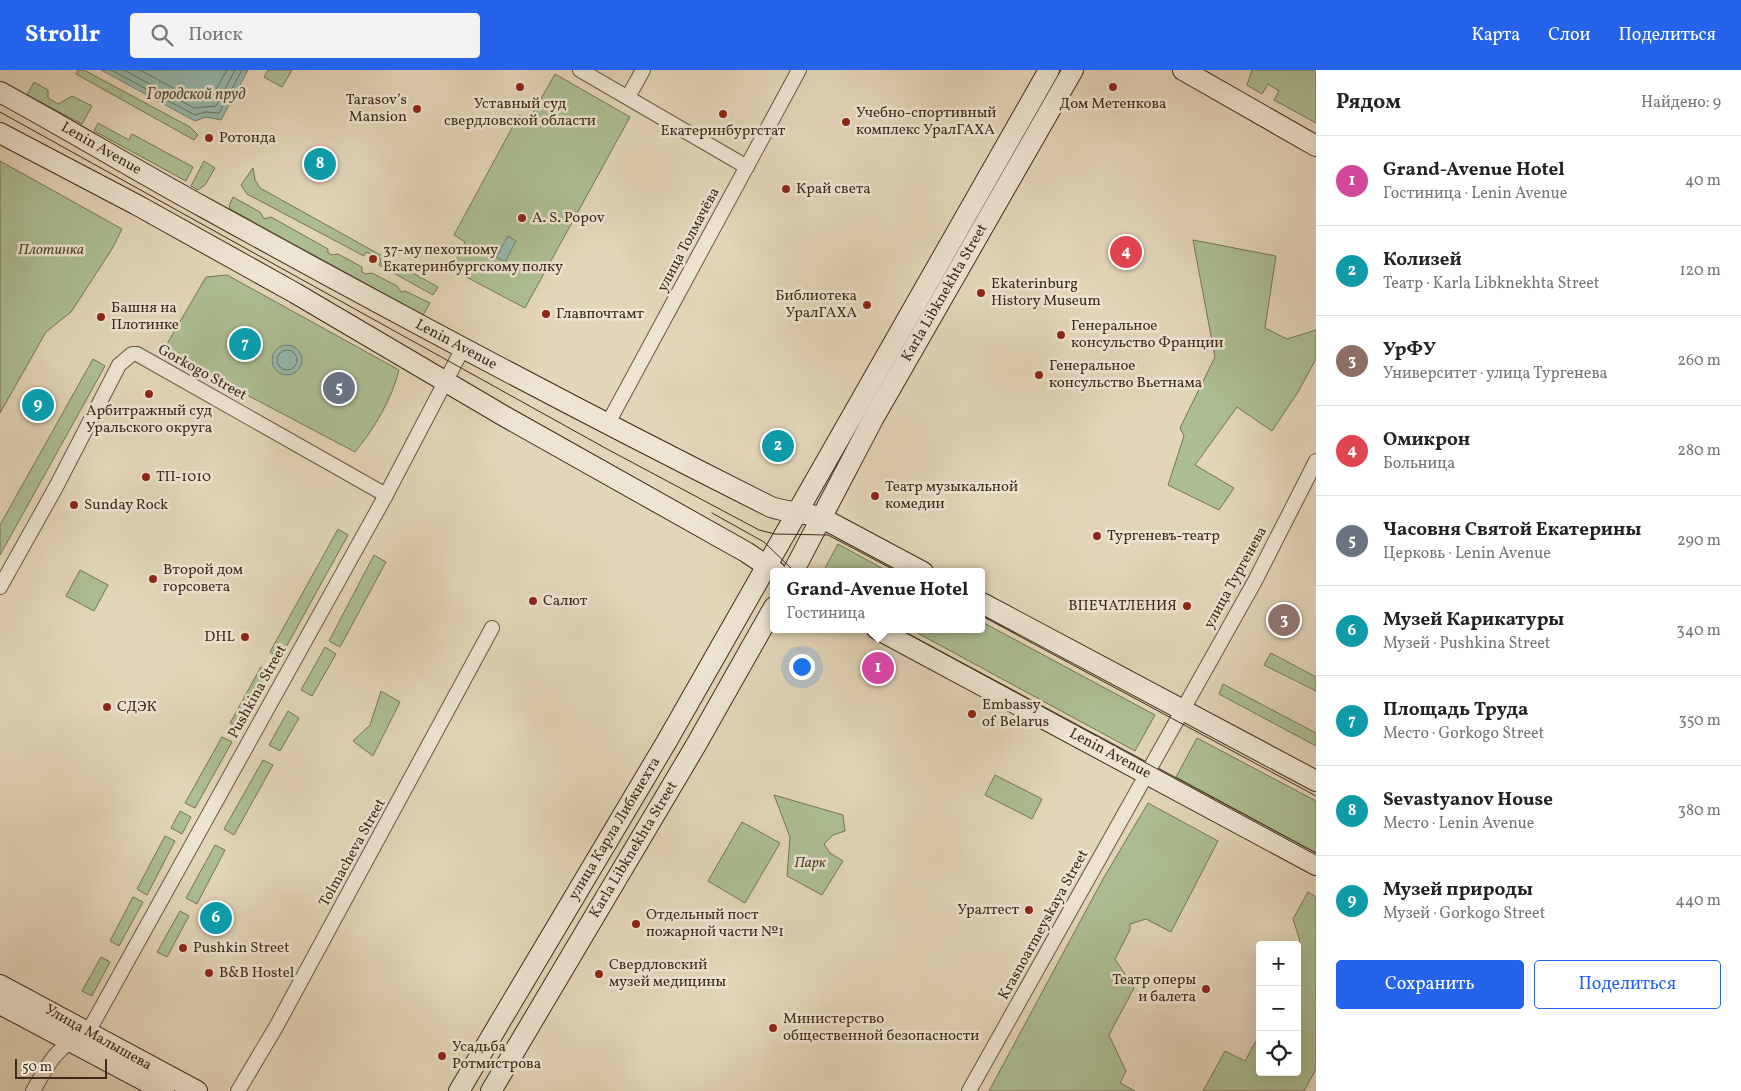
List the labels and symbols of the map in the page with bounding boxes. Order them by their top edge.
marker: Уставный суд свердловской области [514,81,526,93]
marker: Дом Метенкова [1107,81,1119,93]
water label: Городской пруд [147,84,246,106]
place label: Tarasov’s Mansion [346,90,407,128]
place label: Уставный суд свердловской области [444,94,596,132]
place label: Дом Метенкова [1059,94,1167,115]
marker: Tarasov’s Mansion [411,103,423,115]
place label: Учебно-спортивный комплекс УралГАХА [856,103,996,141]
marker: Екатеринбургстат [717,108,729,120]
marker: Учебно-спортивный комплекс УралГАХА [840,116,852,128]
street label: Lenin Avenue [57,117,145,181]
place label: Екатеринбургстат [661,121,786,142]
place label: Ротонда [219,128,276,149]
marker: Ротонда [203,132,215,144]
pin: 8 [304,145,336,183]
place label: Край света [796,179,871,200]
marker: Край света [780,183,792,195]
street label: улица Толмачёва [653,184,725,296]
place label: A. S. Popov [532,208,605,229]
marker: A. S. Popov [516,212,528,224]
street label: Karla Libknekhta Street [897,220,993,366]
pin: 4 [1110,233,1142,271]
park label: Плотинка [18,240,84,261]
place label: 37-му пехотному Екатеринбургскому полку [383,240,563,278]
marker: 37-му пехотному Екатеринбургскому полку [367,253,379,265]
place label: Ekaterinburg History Museum [991,274,1101,312]
place label: Библиотека УралГАХА [775,286,857,324]
marker: Ekaterinburg History Museum [975,287,987,299]
place label: Башня на Плотинке [111,298,179,336]
marker: Библиотека УралГАХА [861,299,873,311]
place label: Главпочтамт [556,304,644,325]
marker: Главпочтамт [540,308,552,320]
marker: Башня на Плотинке [95,311,107,323]
street label: Lenin Avenue [411,315,501,375]
place label: Генеральное консульство Франции [1071,316,1223,354]
pin: 7 [229,325,261,363]
marker: Генеральное консульство Франции [1055,329,1067,341]
street label: Gorkogo Street [154,340,250,406]
place label: Генеральное консульство Вьетнама [1049,356,1202,394]
pin: 5 [323,369,355,407]
marker: Генеральное консульство Вьетнама [1033,369,1045,381]
pin: 9 [22,386,54,424]
marker: Арбитражный суд Уральского округа [143,388,155,400]
place label: Арбитражный суд Уральского округа [86,401,213,439]
pin: 2 [762,427,794,465]
place label: ТП-1010 [156,467,211,488]
marker: ТП-1010 [140,471,152,483]
place label: Театр музыкальной комедии [885,477,1018,515]
marker: Театр музыкальной комедии [869,490,881,502]
place label: Sunday Rock [84,495,168,516]
marker: Sunday Rock [68,499,80,511]
street label: улица Тургенева [1199,523,1273,633]
place label: Тургеневъ-театр [1107,526,1220,547]
marker: Тургеневъ-театр [1091,530,1103,542]
place label: Второй дом горсовета [163,560,243,598]
marker: Второй дом горсовета [147,573,159,585]
place label: Салют [543,591,588,612]
marker: Салют [527,595,539,607]
place label: ВПЕЧАТЛЕНИЯ [1068,596,1177,617]
marker: ВПЕЧАТЛЕНИЯ [1181,600,1193,612]
pin: 3 [1268,601,1300,639]
place label: DHL [204,627,236,648]
marker: DHL [239,631,251,643]
street label: Pushkina Street [224,641,292,743]
pin: 1 [862,649,894,687]
your location [789,654,815,680]
place label: Embassy of Belarus [982,695,1049,733]
place label: СДЭК [117,697,157,718]
marker: СДЭК [101,701,113,713]
marker: Embassy of Belarus [966,708,978,720]
street label: Lenin Avenue [1065,724,1155,784]
street label: улица Карла Либкнехта [564,754,666,904]
street label: Karla Libknekhta Street [585,778,683,922]
street label: Tolmacheva Street [315,795,391,911]
street label: Krasnoarmeyskaya Street [994,846,1094,1004]
park label: Парк [794,853,827,874]
pin: 6 [200,899,232,937]
place label: Уралтест [957,900,1019,921]
marker: Уралтест [1023,904,1035,916]
place label: Отдельный пост пожарной части №1 [646,905,784,943]
marker: Отдельный пост пожарной части №1 [630,918,642,930]
place label: Pushkin Street [193,938,290,959]
marker: Pushkin Street [177,942,189,954]
place label: Свердловский музей медицины [609,955,726,993]
place label: B&B Hostel [219,963,294,984]
marker: B&B Hostel [203,967,215,979]
marker: Свердловский музей медицины [593,968,605,980]
place label: Театр оперы и балета [1112,970,1196,1008]
marker: Театр оперы и балета [1200,983,1212,995]
street label: Улица Малышева [41,1000,155,1076]
place label: Министерство общественной безопасности [783,1009,979,1047]
marker: Министерство общественной безопасности [767,1022,779,1034]
place label: Усадьба Ротмистрова [452,1037,541,1075]
marker: Усадьба Ротмистрова [436,1050,448,1062]
scale bar [15,1056,108,1079]

